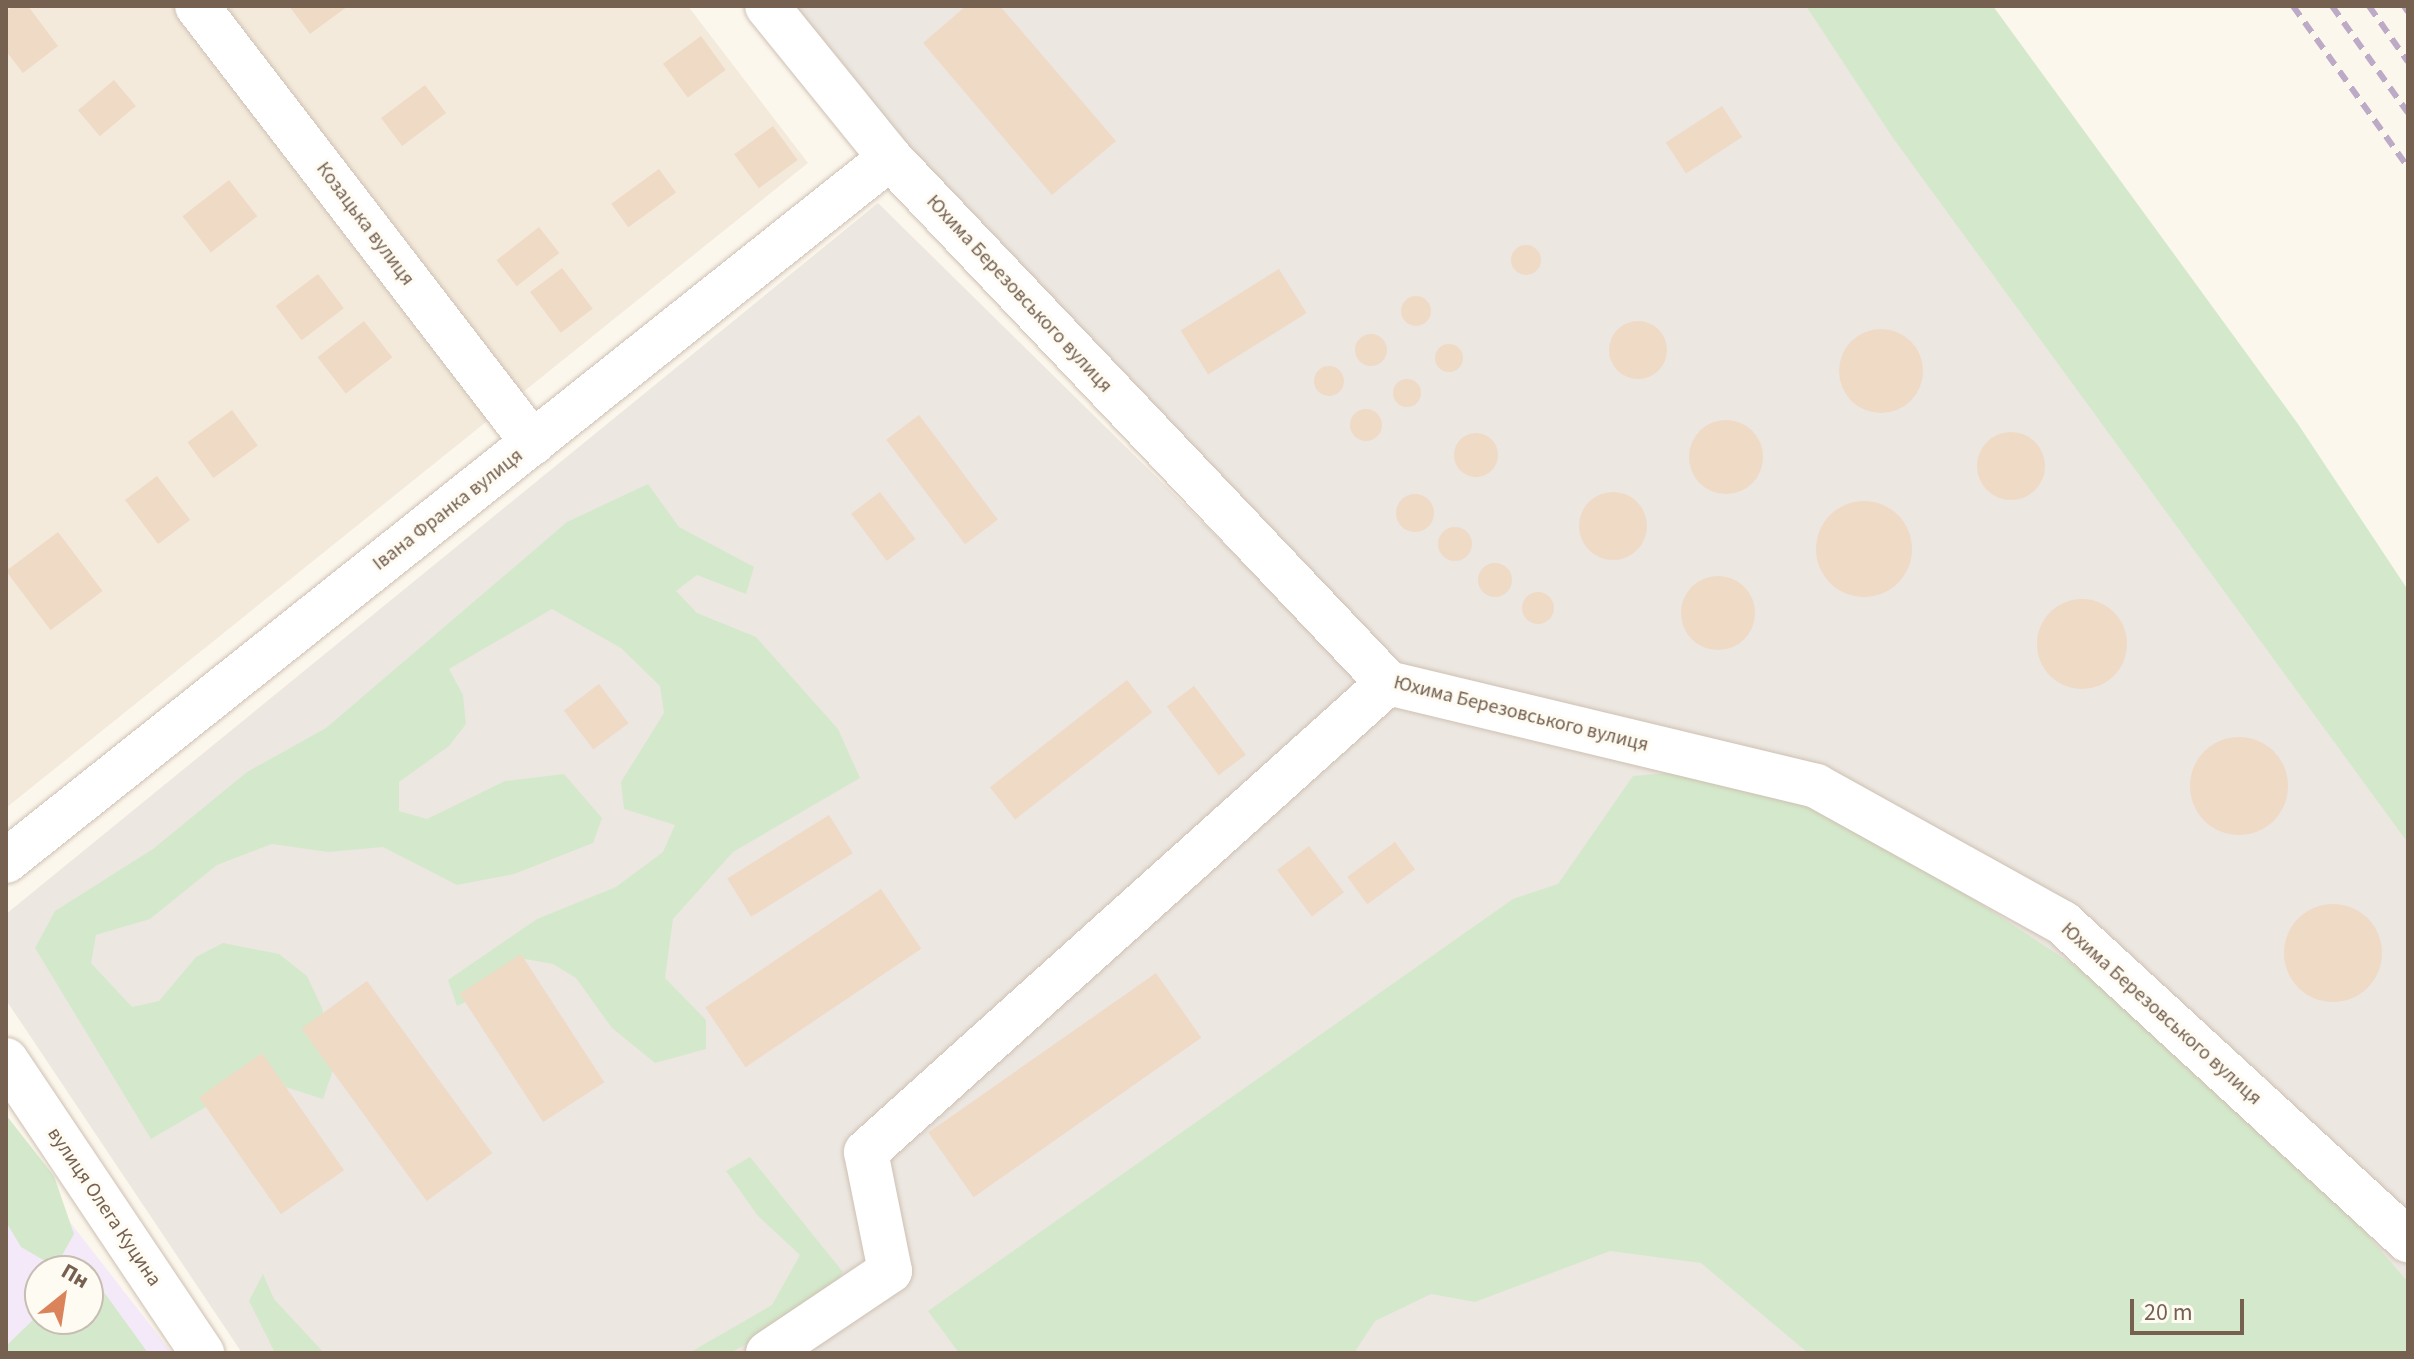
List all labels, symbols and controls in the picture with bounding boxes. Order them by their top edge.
street label: Козацька вулиця [311,157,419,291]
street label: Юхима Березовського вулиця [921,190,1117,398]
street label: Івана Франка вулиця [368,444,528,576]
street label: Юхима Березовського вулиця [1391,671,1651,757]
street label: Юхима Березовського вулиця [2056,918,2266,1110]
street label: вулиця Олега Куцина [42,1123,166,1291]
north arrow [24,1255,104,1335]
text: Пн [55,1255,95,1297]
scale bar [2134,1283,2248,1333]
text: 20 m [2144,1295,2193,1330]

